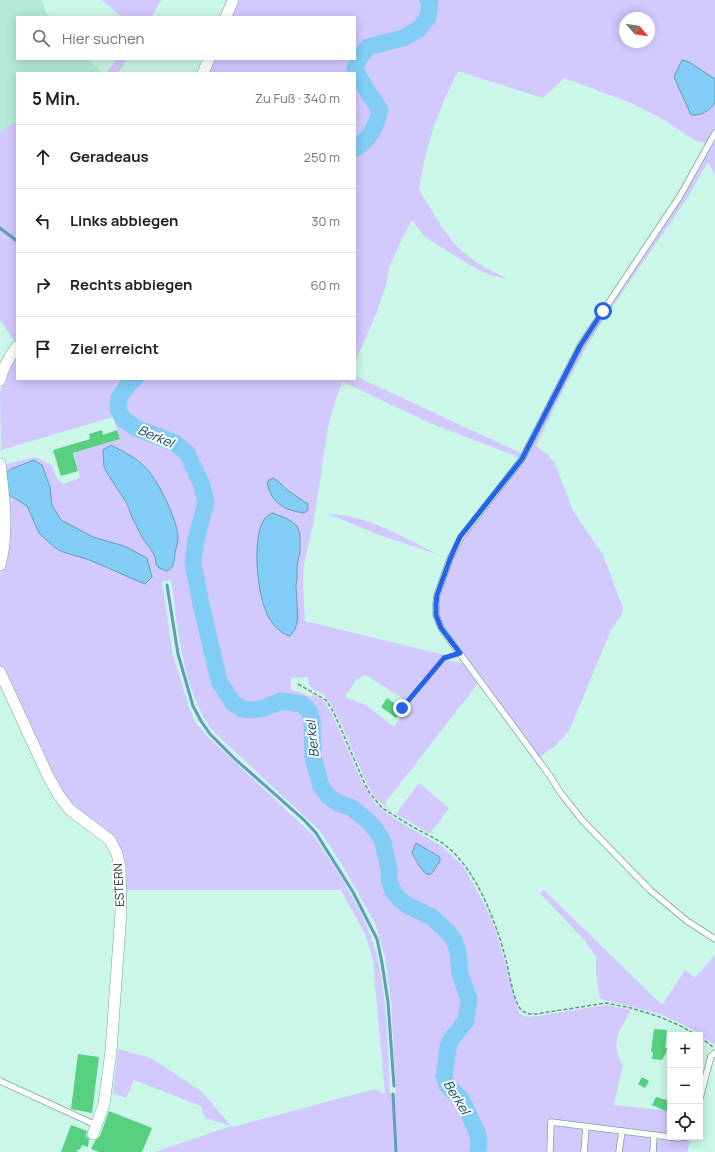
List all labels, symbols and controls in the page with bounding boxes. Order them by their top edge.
north arrow [619,12,655,48]
search box [16,16,356,60]
icon: search [30,27,52,49]
text: Hier suchen [62,28,144,49]
text: 5 Min. [32,87,80,110]
text: Zu Fuß · 340 m [255,89,340,107]
icon: ahead [32,146,54,168]
text: Geradeaus [70,146,149,167]
text: 250 m [304,148,340,166]
icon: left [32,210,54,232]
text: Links abbiegen [70,210,178,231]
text: 30 m [311,212,340,230]
icon: right [32,274,54,296]
text: Rechts abbiegen [70,274,192,295]
text: 60 m [310,276,340,294]
route start [594,302,612,320]
icon: arrive [32,338,54,360]
text: Ziel erreicht [70,338,159,359]
water label: Berkel [135,420,178,452]
route end [393,699,411,717]
water label: Berkel [301,718,323,758]
street label: ESTERN [109,863,128,907]
map controls [667,1032,703,1140]
button: + [667,1032,703,1068]
button: − [667,1068,703,1104]
water label: Berkel [440,1076,476,1119]
button: locate [667,1104,703,1140]

